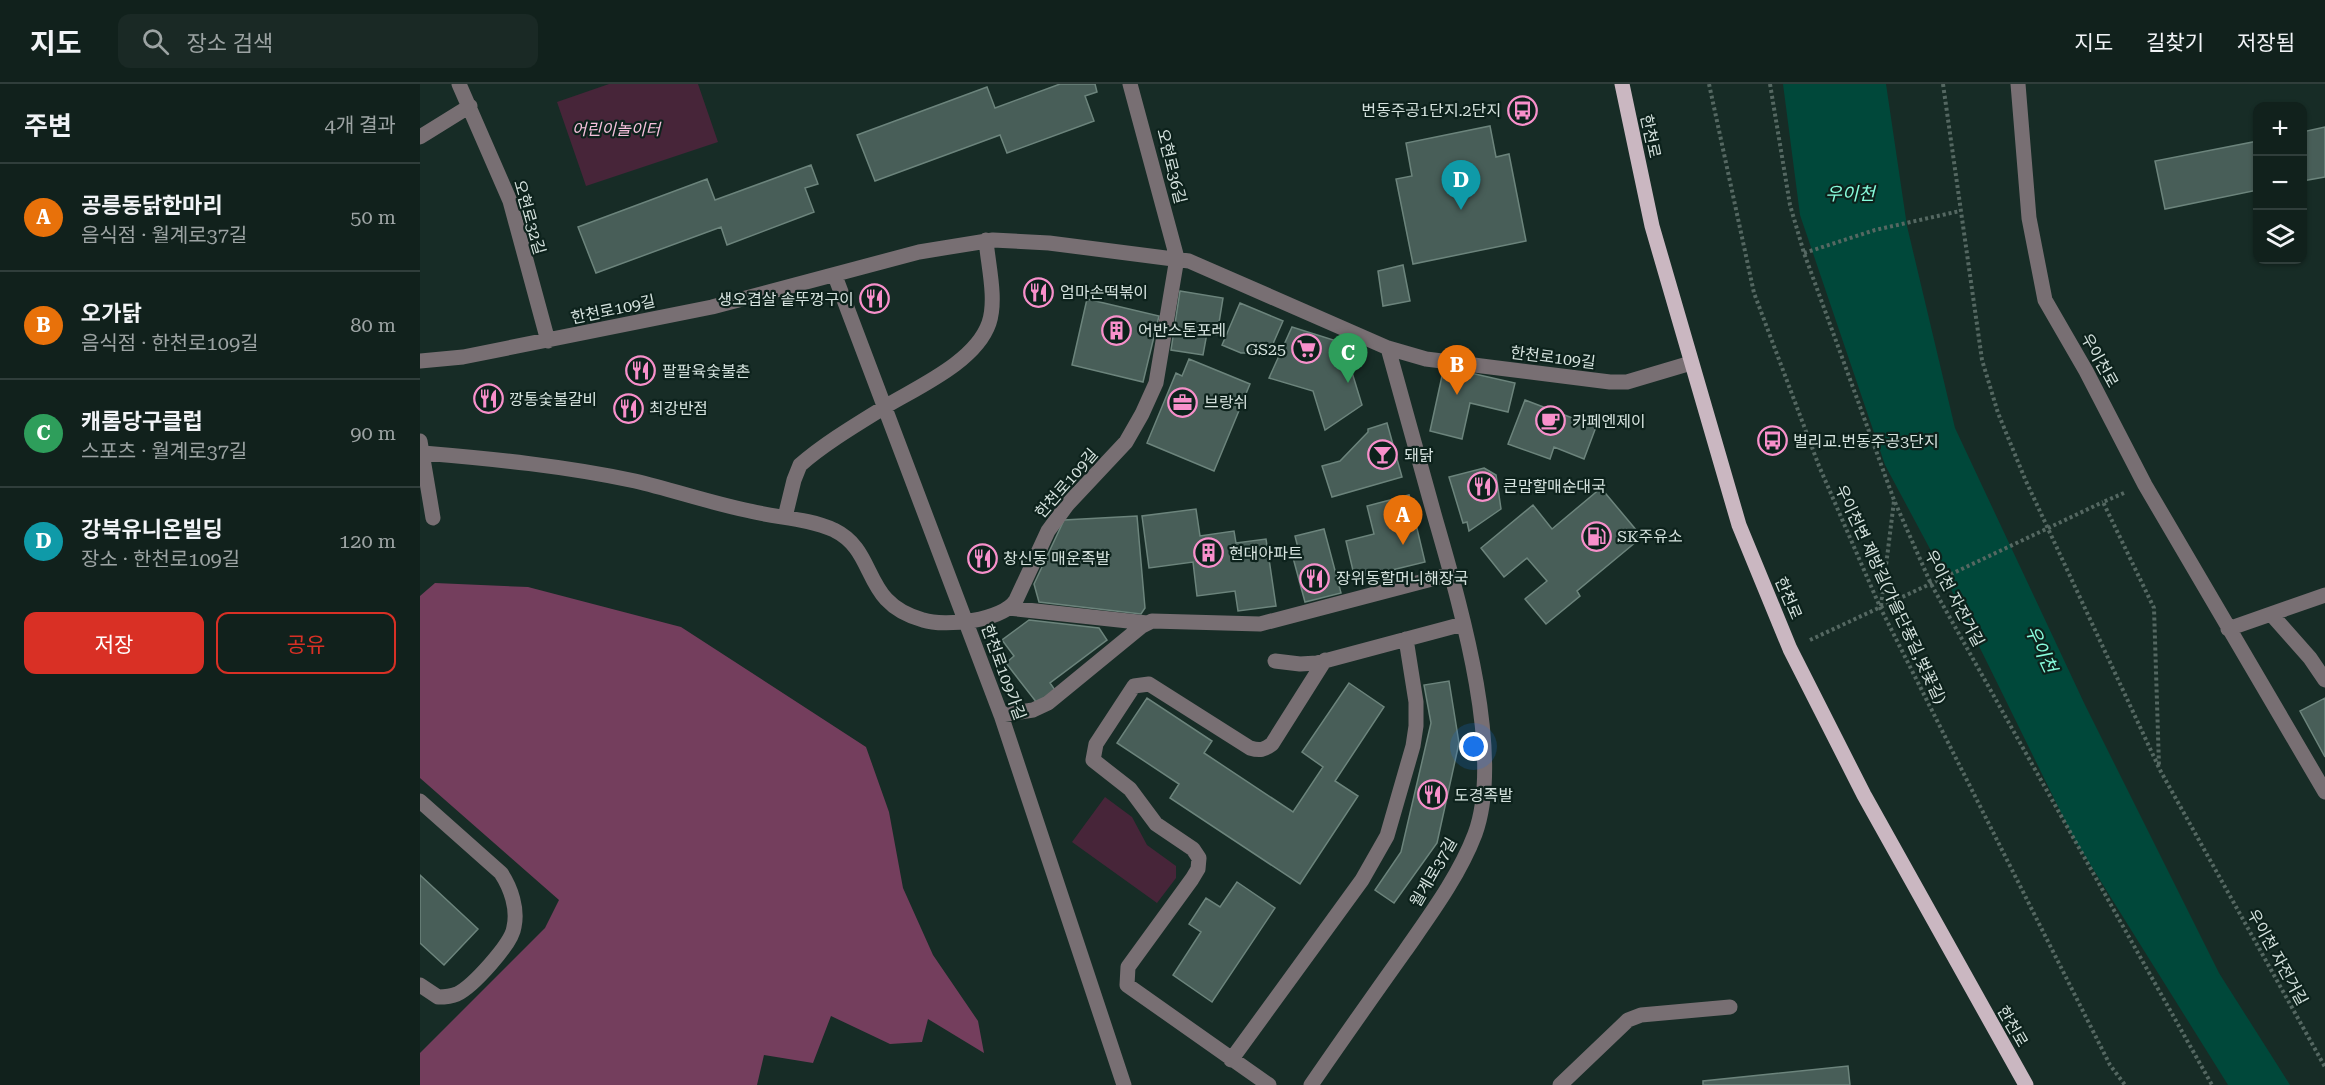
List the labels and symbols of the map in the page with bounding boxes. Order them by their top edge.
bus stop icon: 번동주공1단지.2단지 [1506,94,1538,126]
place label: 번동주공1단지.2단지 [1361,101,1501,120]
street label: 한천로 [1637,113,1664,160]
park label: 어린이놀이터 [572,120,662,139]
street label: 오현로36길 [1153,127,1190,206]
pin: D [1442,160,1480,210]
street label: 오현로32길 [510,178,549,257]
water label: 우이천 [1825,183,1877,204]
restaurant icon: 엄마손떡볶이 [1023,276,1055,308]
restaurant icon: 생오겹살 솥뚜껑구이 [859,283,891,315]
place label: 엄마손떡볶이 [1060,283,1148,302]
place label: 생오겹살 솥뚜껑구이 [717,290,854,309]
street label: 한천로109길 [569,291,657,328]
building icon: 어반스톤포레 [1101,314,1133,346]
place label: 어반스톤포레 [1138,321,1226,340]
street label: 우이천로 [2077,330,2122,391]
supermarket icon: GS25 [1291,333,1323,365]
pin: C [1328,334,1368,383]
place label: GS25 [1246,340,1286,359]
street label: 한천로109길 [1509,343,1597,372]
pin: B [1438,346,1476,395]
restaurant icon: 팔팔육숯불촌 [625,355,657,387]
place label: 팔팔육숯불촌 [662,362,750,381]
restaurant icon: 깡통숯불갈비 [472,383,504,415]
office icon: 브랑쉬 [1167,386,1199,418]
place label: 깡통숯불갈비 [509,390,597,409]
restaurant icon: 최강반점 [612,392,644,424]
place label: 브랑쉬 [1204,393,1248,412]
place label: 최강반점 [649,399,708,418]
cafe icon: 카페엔제이 [1535,405,1567,437]
place label: 카페엔제이 [1572,412,1646,431]
bus stop icon: 벌리교.번동주공3단지 [1756,425,1788,457]
place label: 벌리교.번동주공3단지 [1793,432,1939,451]
bar icon: 돼닭 [1367,439,1399,471]
street label: 한천로109길 [1031,445,1102,522]
place label: 돼닭 [1404,446,1434,465]
restaurant icon: 큰맘할매순대국 [1466,470,1498,502]
place label: 큰맘할매순대국 [1503,477,1606,496]
street label: 우이천변 제방길(가을단풍길,벚꽃길) [1831,482,1950,707]
pin: A [1384,496,1422,545]
fuel station icon: SK주유소 [1580,520,1612,552]
place label: SK주유소 [1617,527,1683,546]
building icon: 현대아파트 [1192,537,1224,569]
restaurant icon: 창신동 매운족발 [966,542,998,574]
place label: 현대아파트 [1229,544,1303,563]
street label: 우이천 자전거길 [1921,546,1988,650]
place label: 창신동 매운족발 [1003,549,1110,568]
restaurant icon: 장위동할머니해장국 [1299,562,1331,594]
place label: 장위동할머니해장국 [1336,569,1468,588]
street label: 한천로 [1771,574,1806,622]
street label: 한천로109가길 [977,622,1030,723]
water label: 우이천 [2021,622,2062,678]
your location [1459,732,1488,761]
restaurant icon: 도경족발 [1417,779,1449,811]
place label: 도경족발 [1454,786,1513,805]
street label: 월계로37길 [1406,834,1461,910]
street label: 우이천 자전거길 [2243,906,2312,1009]
street label: 한천로 [1993,1002,2032,1050]

